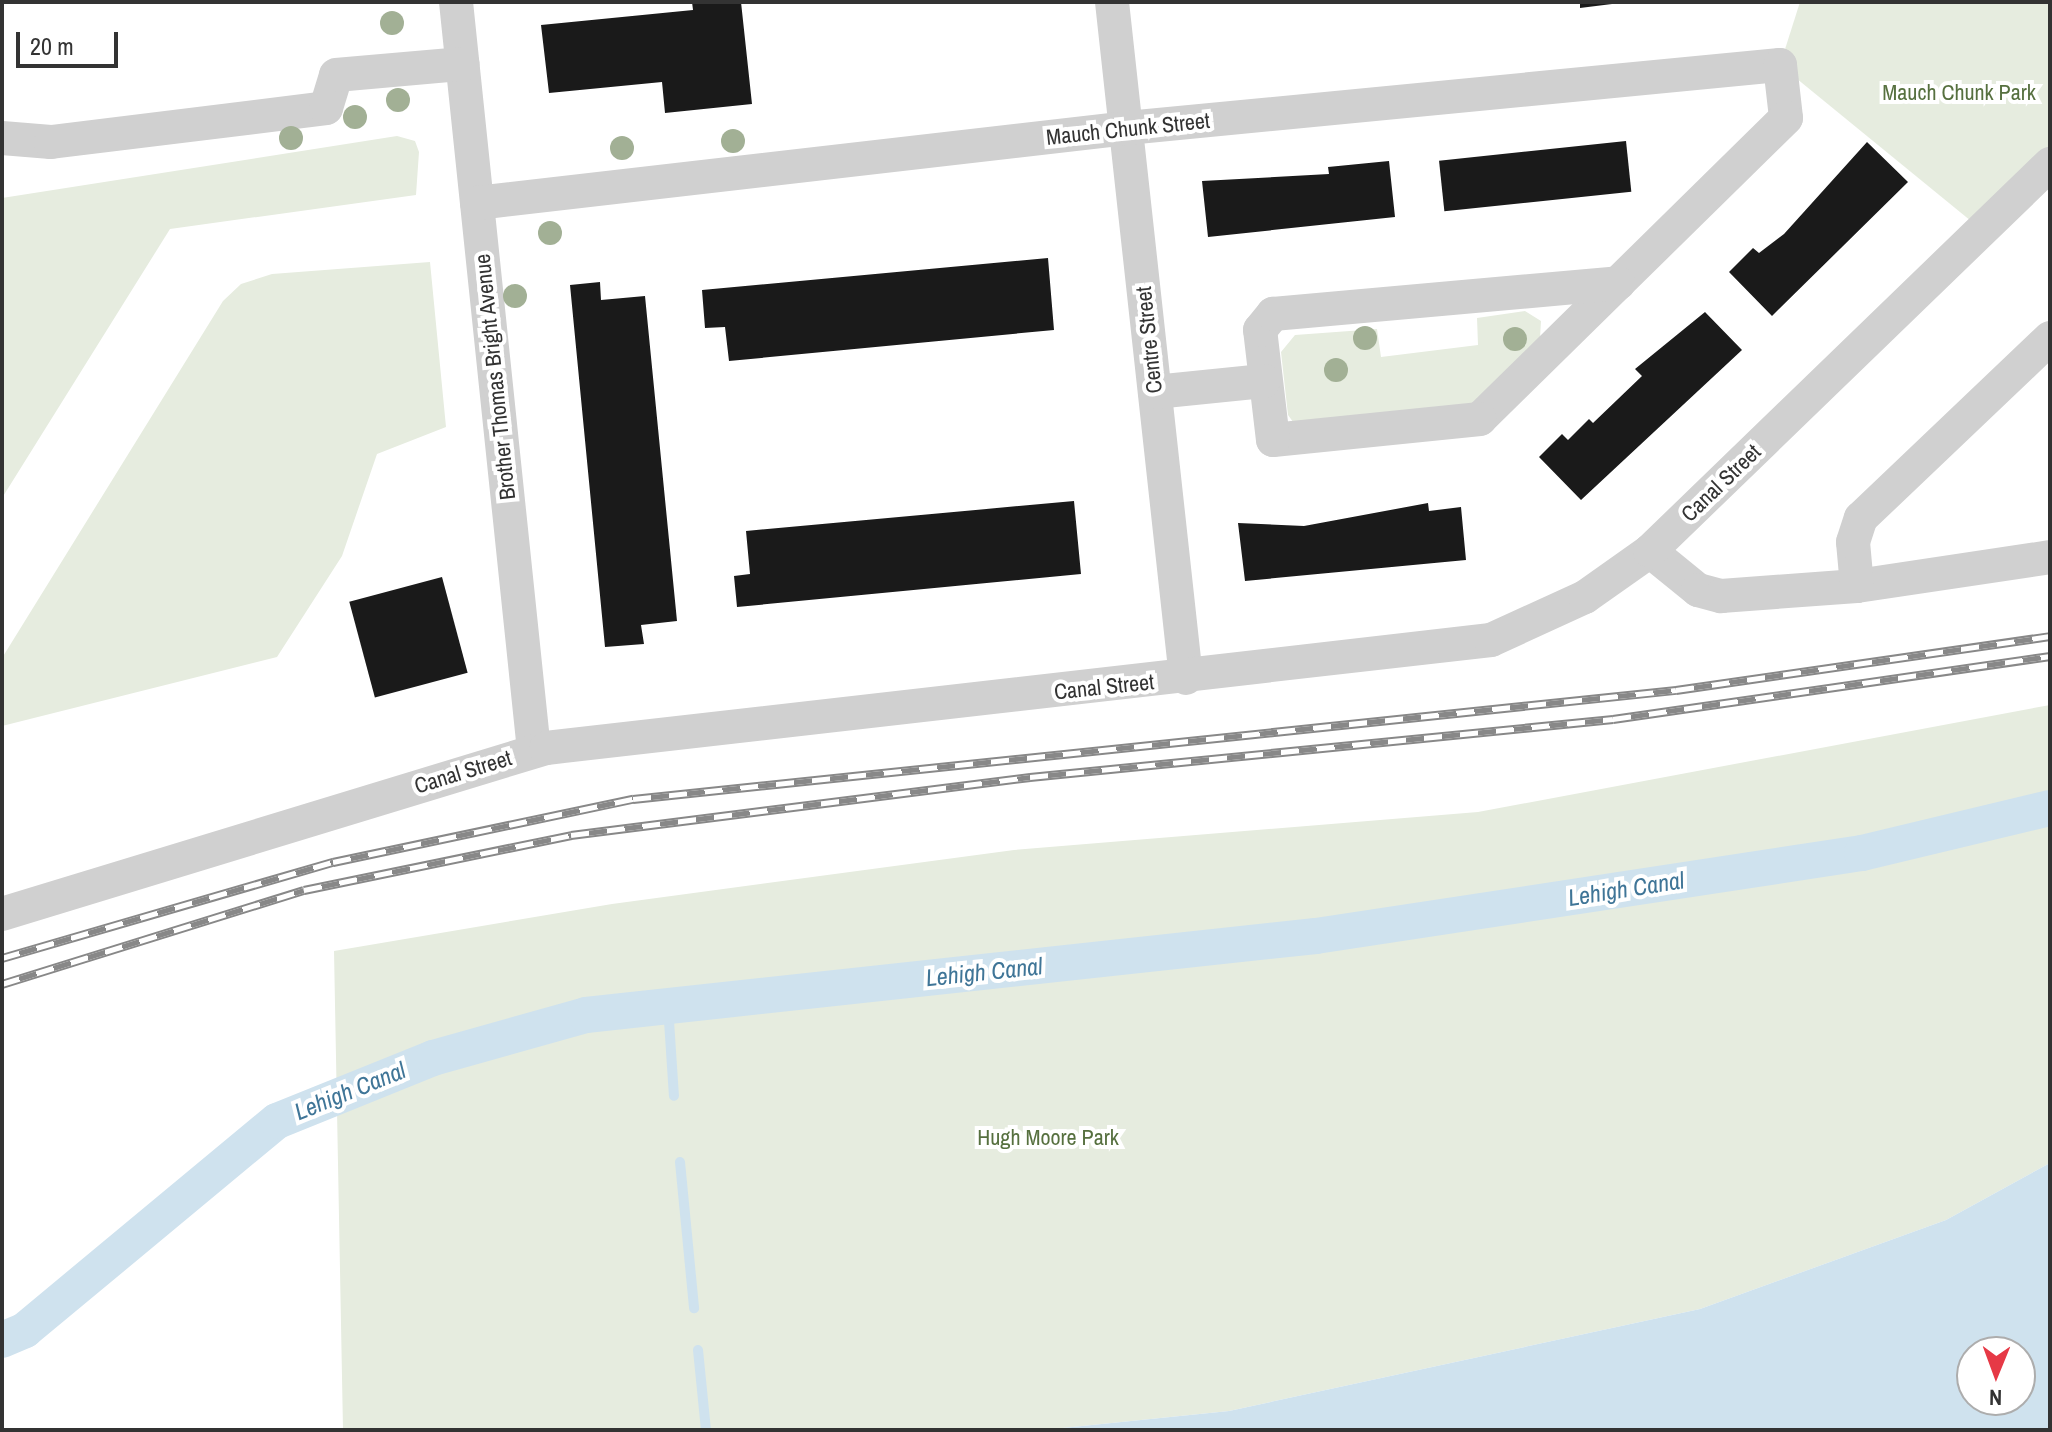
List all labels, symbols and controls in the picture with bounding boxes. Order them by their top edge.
scale bar [20,16,122,66]
text: 20 m [30,30,74,62]
park label: Mauch Chunk Park [1882,80,2036,106]
street label: Mauch Chunk Street [1045,107,1211,151]
street label: Brother Thomas Bright Avenue [469,252,521,502]
street label: Centre Street [1130,285,1168,395]
street label: Canal Street [1676,439,1766,527]
street label: Canal Street [1053,669,1155,705]
street label: Canal Street [411,745,515,799]
water label: Lehigh Canal [1566,866,1686,912]
water label: Lehigh Canal [924,952,1044,992]
water label: Lehigh Canal [290,1056,410,1126]
park label: Hugh Moore Park [977,1125,1119,1151]
north arrow [1956,1336,2036,1416]
text: N [1989,1383,2002,1413]

